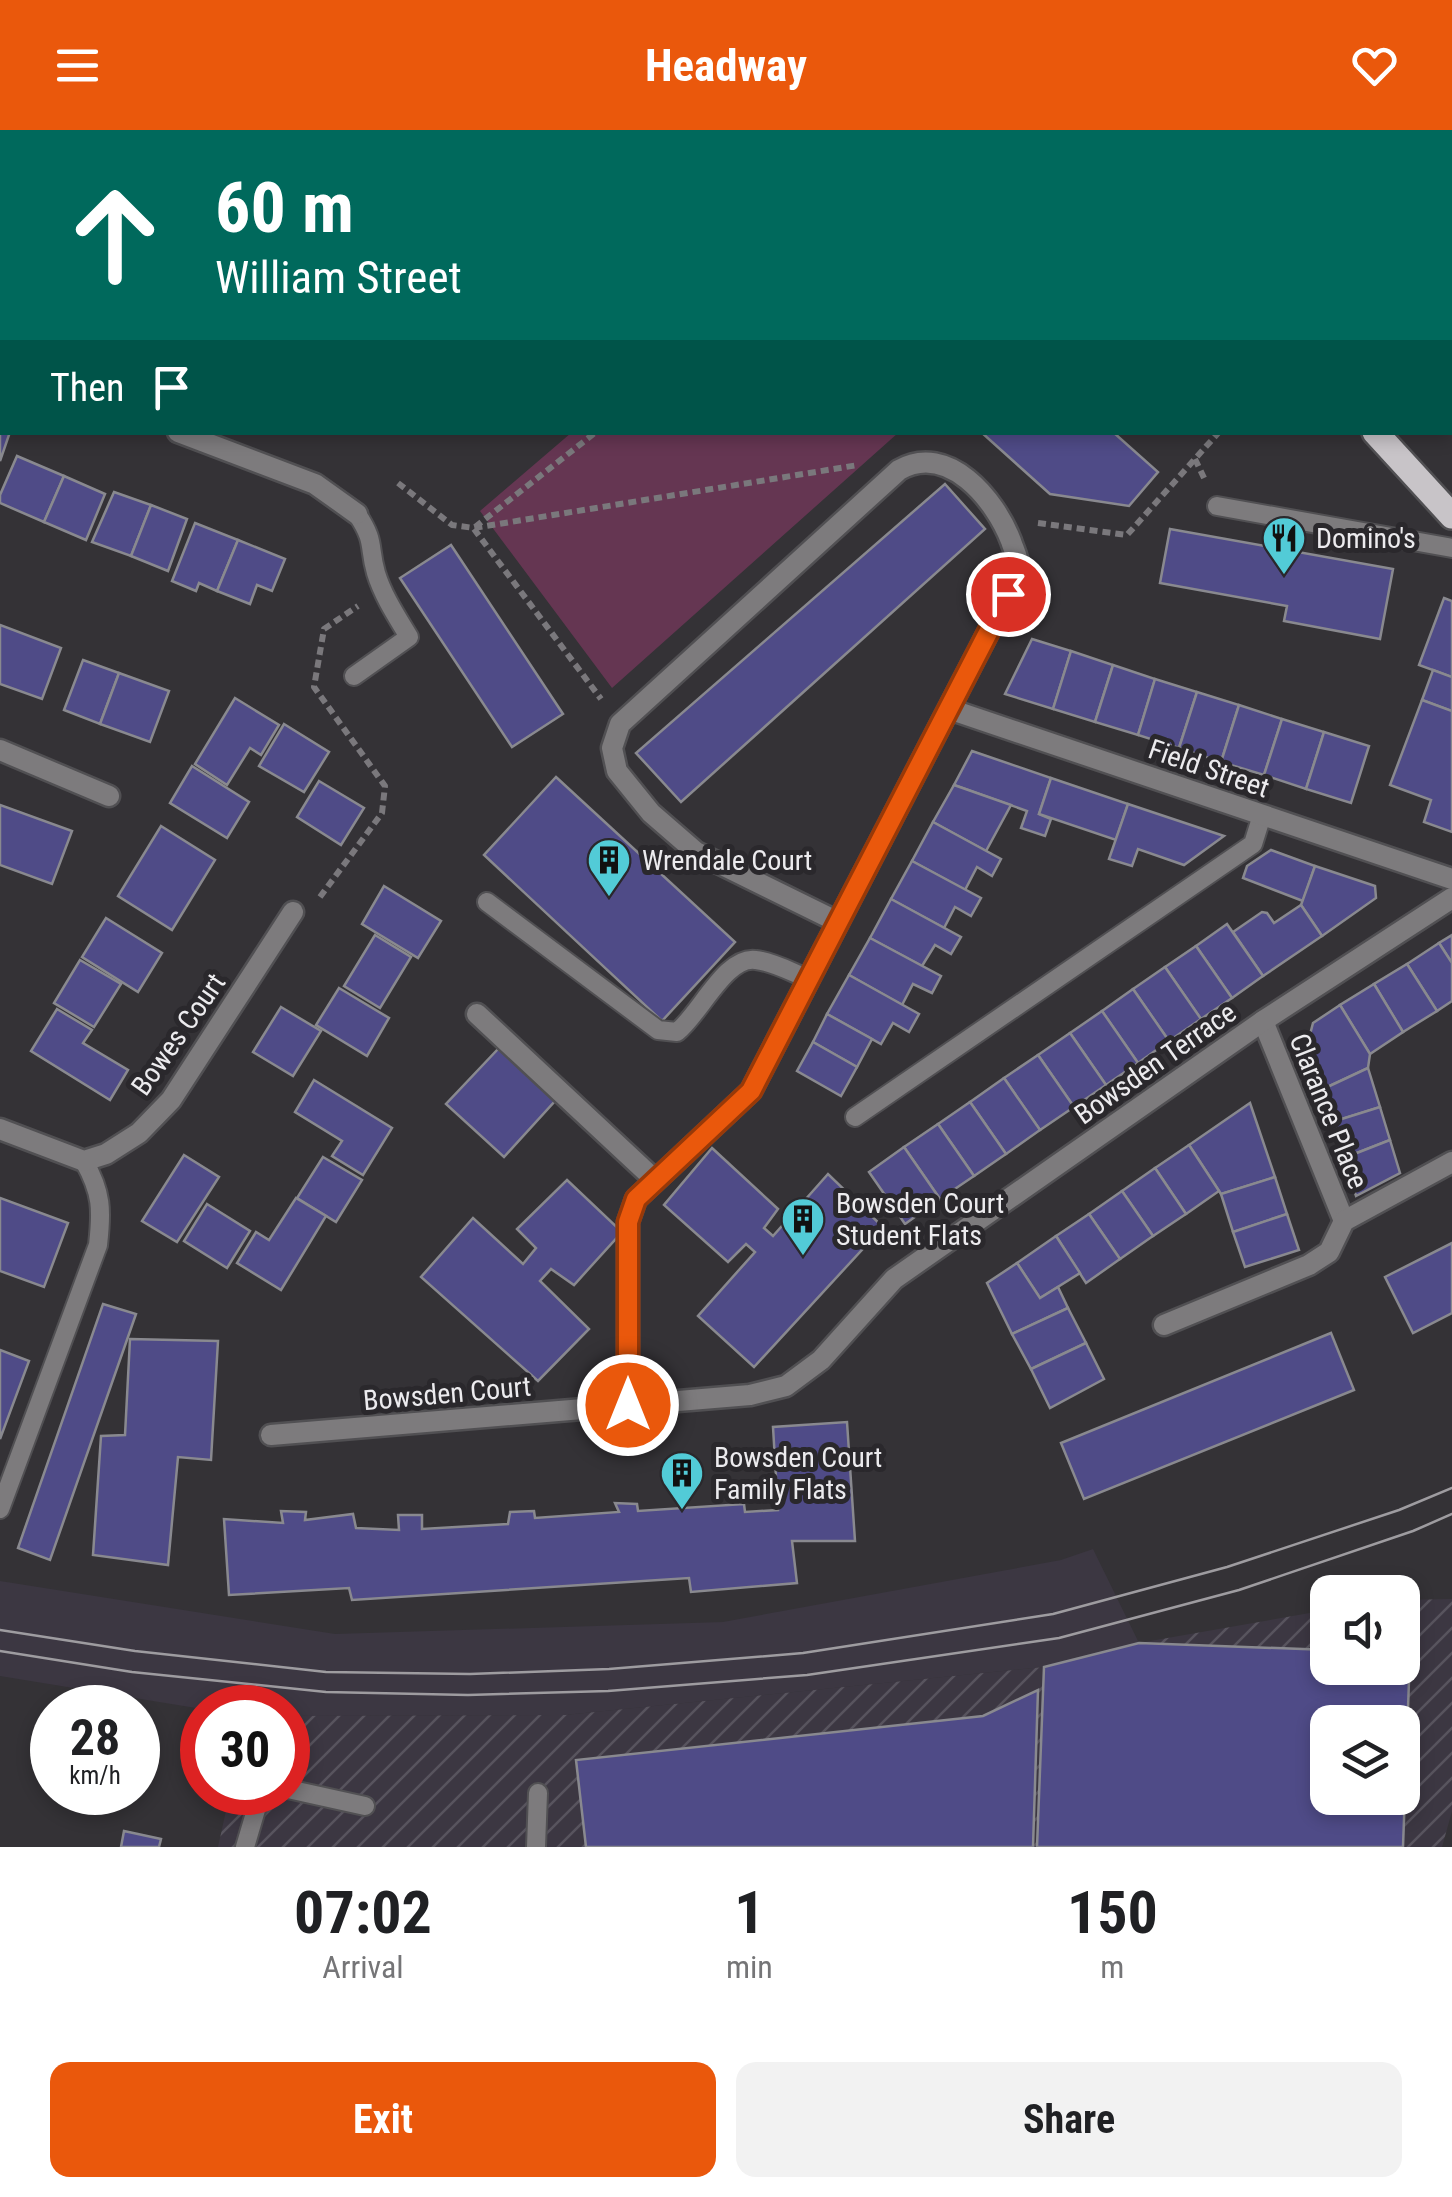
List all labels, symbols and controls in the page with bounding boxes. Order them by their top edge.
icon: menu [50,38,105,93]
icon: heart [1347,38,1402,93]
text: Headway [645,39,807,92]
text: 60 m [215,167,354,249]
icon: ahead [50,170,180,300]
text: William Street [215,251,462,304]
icon: arrive [144,360,199,415]
text: Then [50,366,124,410]
restaurant icon: Domino's [1261,515,1307,576]
place label: Domino's [1316,522,1416,555]
pin [966,552,1051,637]
icon: arrive [981,567,1036,622]
street label: Field Street [1144,732,1273,804]
building icon: Wrendale Court [586,837,632,898]
place label: Wrendale Court [642,844,812,877]
street label: Bowes Court [125,967,232,1101]
street label: Bowsden Terrace [1068,996,1242,1131]
street label: Clarance Place [1282,1029,1375,1194]
place label: Bowsden Court Student Flats [836,1187,1004,1252]
building icon: Bowsden Court Student Flats [780,1196,826,1257]
position arrow [576,1353,680,1457]
street label: Bowsden Court [362,1370,532,1417]
place label: Bowsden Court Family Flats [714,1441,882,1506]
building icon: Bowsden Court Family Flats [659,1450,705,1511]
map controls [1310,1575,1420,1815]
button: sound [1310,1575,1420,1685]
speed limit sign: 30 [180,1685,310,1815]
button: layers [1310,1705,1420,1815]
text: 28 [70,1709,120,1767]
text: km/h [69,1761,121,1790]
text: 07:02 [294,1877,432,1948]
text: 1 [734,1877,765,1948]
text: 150 [1067,1877,1158,1948]
text: Arrival [322,1948,404,1986]
text: min [726,1948,773,1986]
text: m [1100,1948,1124,1986]
button: Exit [50,2062,716,2177]
button: Share [736,2062,1402,2177]

